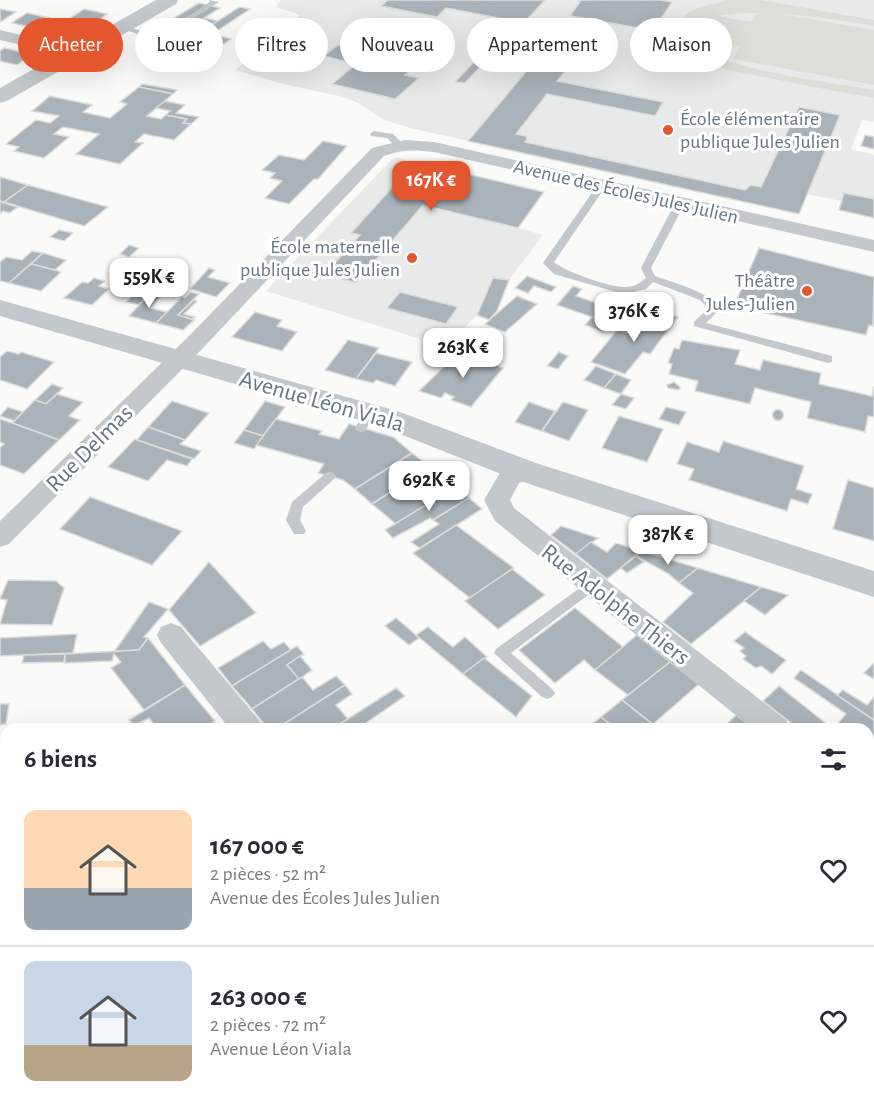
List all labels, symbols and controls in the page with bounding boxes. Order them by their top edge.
chip: Acheter [18,18,123,72]
chip: Louer [135,18,223,72]
chip: Filtres [235,18,328,72]
chip: Nouveau [340,18,455,72]
chip: Appartement [467,18,618,72]
chip: Maison [630,18,732,72]
place label: École élémentaire publique Jules Julien [680,108,840,152]
marker: École élémentaire publique Jules Julien [661,123,675,137]
street label: Avenue des Écoles Jules Julien [511,155,740,228]
pin: 167K € [382,161,480,212]
text: 167K € [406,170,456,190]
place label: École maternelle publique Jules Julien [240,236,400,280]
marker: École maternelle publique Jules Julien [405,251,419,265]
pin: 559K € [100,258,198,309]
text: 559K € [124,267,174,287]
place label: Théâtre Jules-Julien [706,271,795,314]
marker: Théâtre Jules-Julien [800,284,814,298]
pin: 376K € [585,292,683,343]
text: 376K € [609,301,659,321]
pin: 263K € [414,328,512,379]
text: 263K € [437,337,489,357]
street label: Avenue Léon Viala [237,367,407,437]
street label: Rue Delmas [42,401,138,497]
pin: 692K € [380,461,478,512]
text: 692K € [403,470,455,490]
pin: 387K € [619,515,717,566]
text: 387K € [642,524,694,544]
street label: Rue Adolphe Thiers [537,540,694,670]
icon: filters [817,743,850,776]
text: 6 biens [24,746,97,772]
text: 167 000 € [210,833,304,859]
icon: home [72,834,144,906]
icon: heart [817,854,850,887]
text: 2 pièces · 52 m² [210,864,326,884]
text: Avenue des Écoles Jules Julien [210,888,440,908]
text: 263 000 € [210,984,307,1010]
icon: home [72,985,144,1057]
icon: heart [817,1005,850,1038]
text: 2 pièces · 72 m² [210,1015,326,1035]
text: Avenue Léon Viala [210,1039,352,1059]

